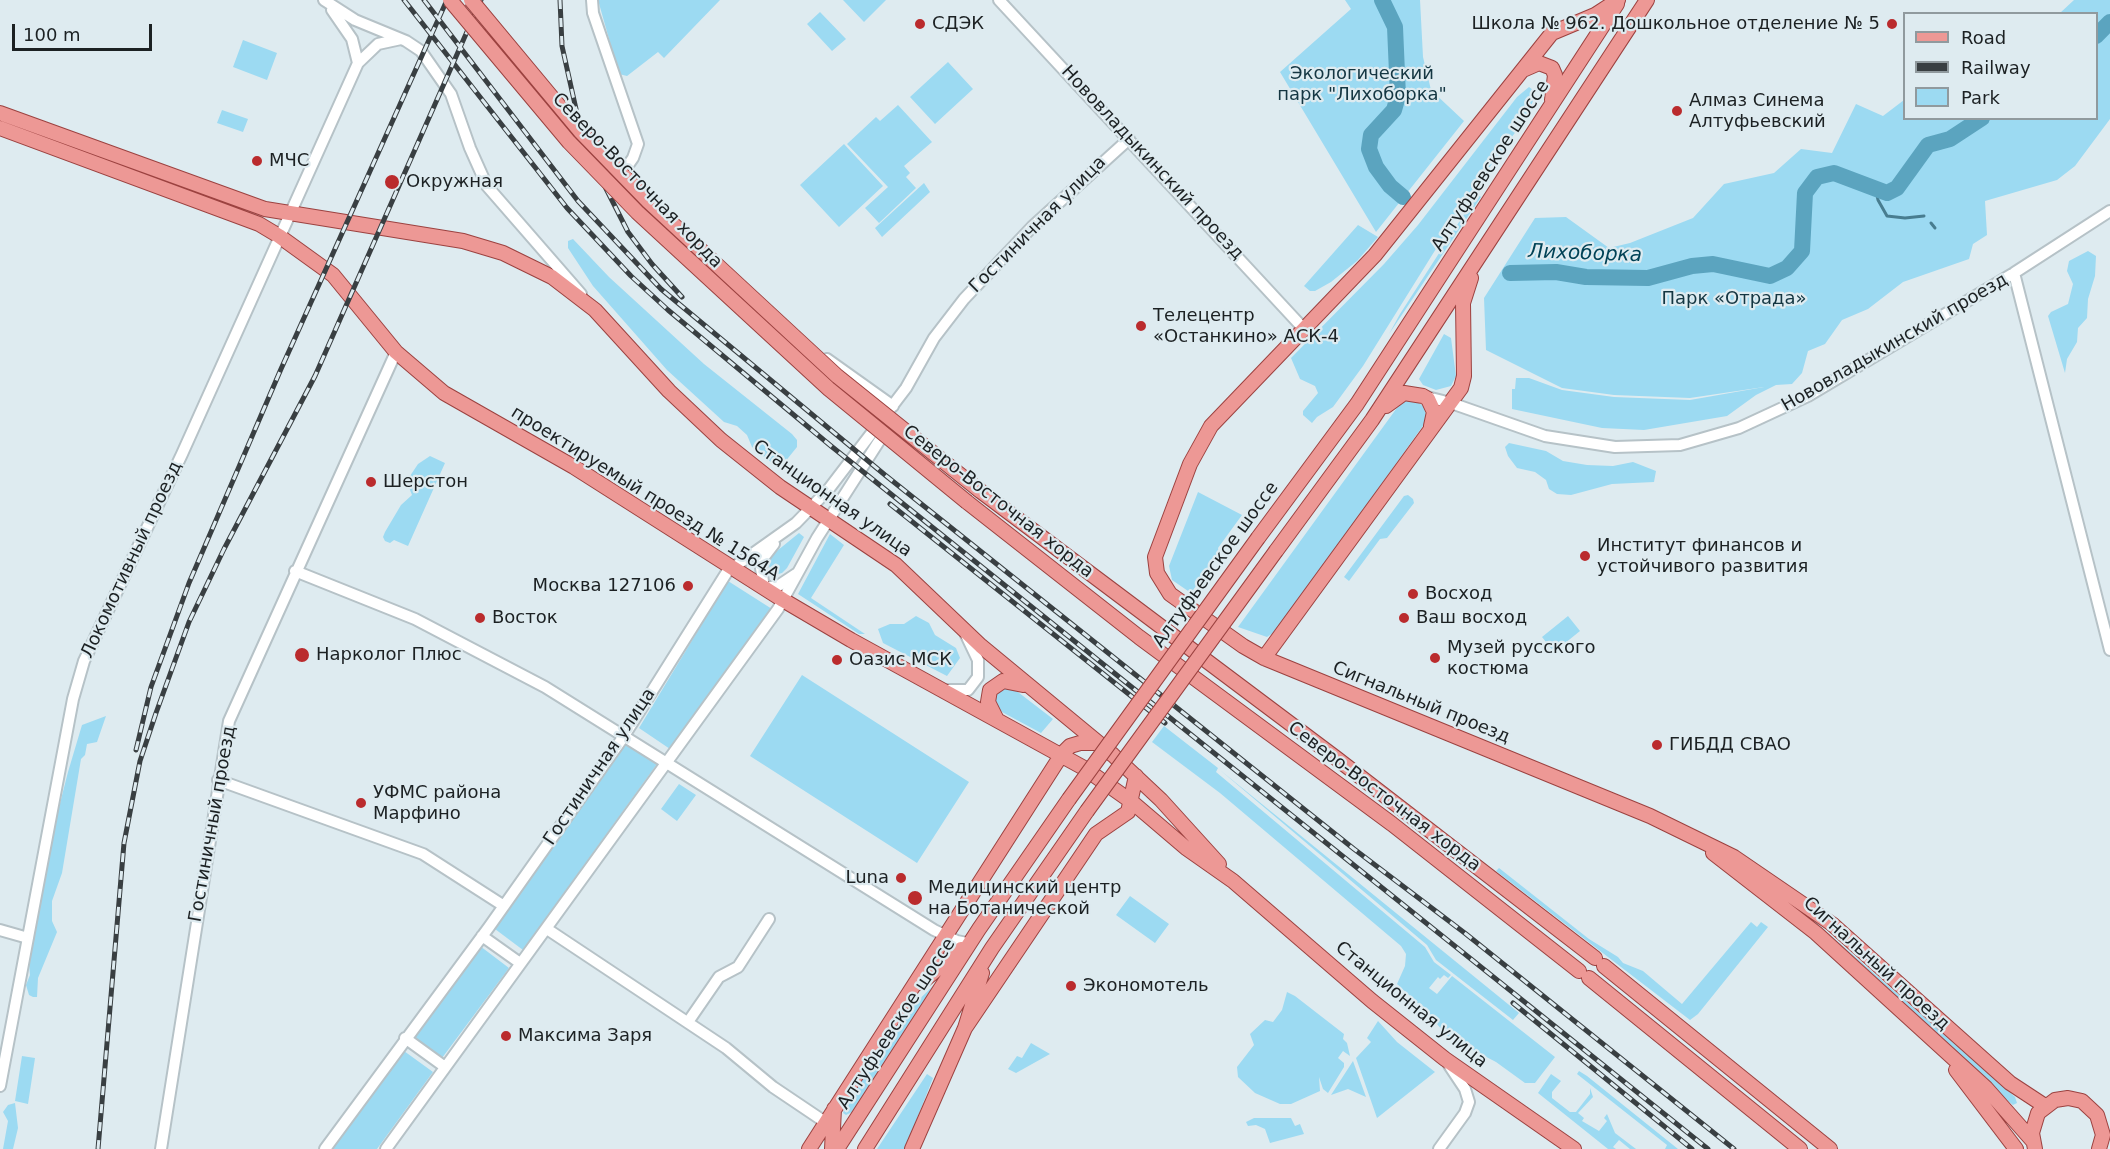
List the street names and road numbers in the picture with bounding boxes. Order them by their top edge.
street label: Нововладыкинский проезд [1056,61,1248,265]
street label: Алтуфьевское шоссе [1428,76,1554,256]
street label: Северо-Восточная хорда [547,89,727,273]
street label: Гостиничная улица [965,152,1111,298]
street label: Нововладыкинский проезд [1778,269,2012,417]
street label: проектируемый проезд № 1564А [507,402,783,586]
street label: Северо-Восточная хорда [899,421,1097,583]
street label: Станционная улица [748,436,916,562]
street label: Локомотивный проезд [77,458,187,662]
street label: Алтуфьевское шоссе [1149,478,1283,652]
street label: Сигнальный проезд [1329,658,1513,748]
street label: Гостиничная улица [539,684,661,850]
street label: Северо-Восточная хорда [1283,717,1485,877]
street label: Гостиничный проезд [185,724,241,924]
street label: Сигнальный проезд [1798,893,1954,1035]
street label: Алтуфьевское шоссе [834,934,960,1114]
street label: Станционная улица [1331,937,1491,1073]

